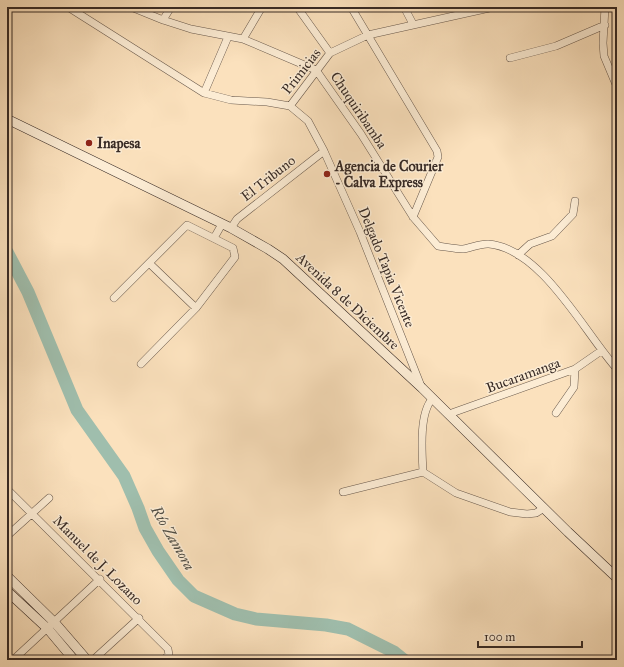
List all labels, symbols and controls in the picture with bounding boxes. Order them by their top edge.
street label: Primicias [278,45,325,98]
street label: Chuquiribamba [326,69,391,152]
place label: Inapesa [97,135,141,153]
marker: Inapesa [84,138,94,148]
street label: El Tribuno [238,152,299,205]
place label: Agencia de Courier - Calva Express [334,158,444,192]
marker: Agencia de Courier - Calva Express [322,169,332,179]
street label: Delgado Tapia Vicente [355,205,419,330]
street label: Avenida 8 de Diciembre [292,249,403,354]
street label: Bucaramanga [484,354,563,397]
water label: Río Zamora [147,502,199,573]
street label: Manuel de J. Lozano [49,512,146,609]
scale bar [478,623,582,649]
text: 100 m [484,630,515,644]

